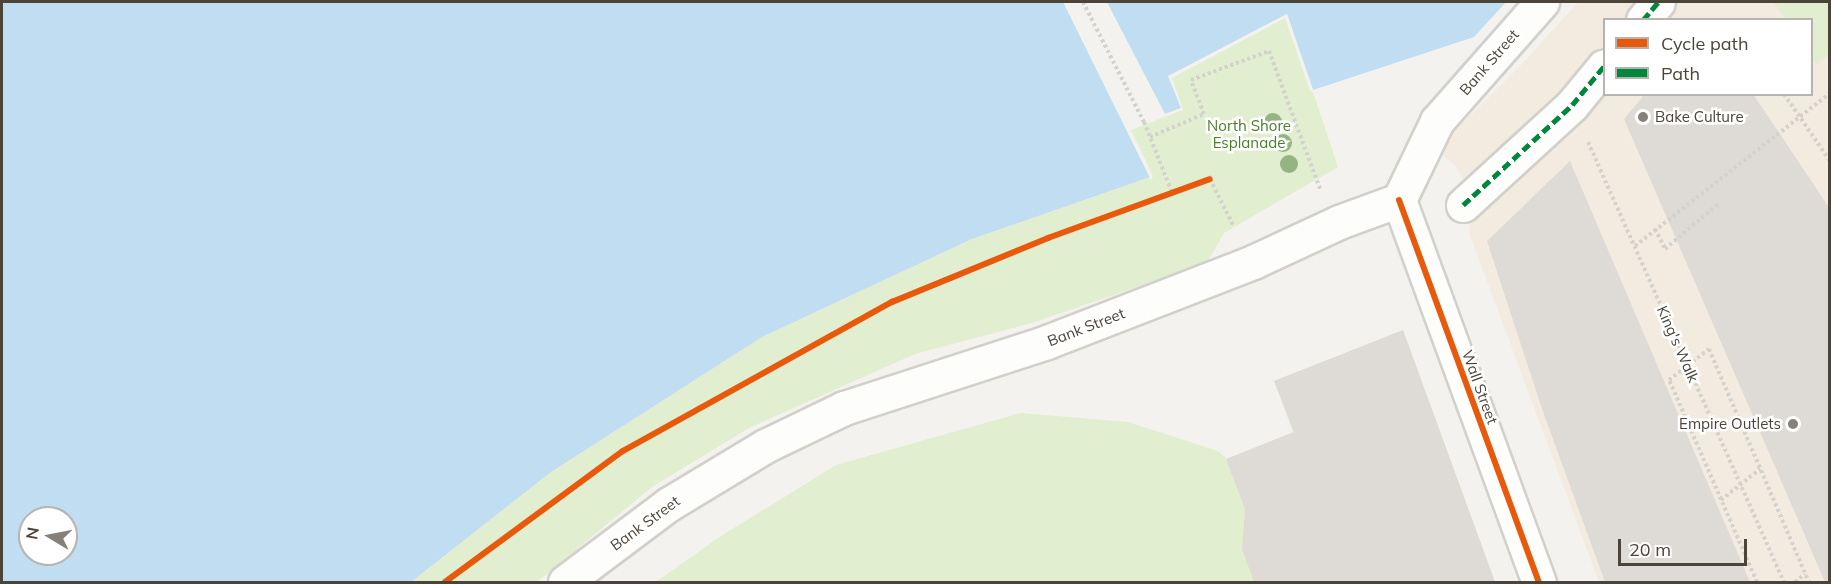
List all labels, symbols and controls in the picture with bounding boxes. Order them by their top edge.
legend [1603,18,1813,96]
street label: Bank Street [1456,25,1522,99]
text: Cycle path [1661,32,1748,55]
text: Path [1661,62,1700,85]
place label: Bake Culture [1655,108,1744,126]
marker: Bake Culture [1636,110,1650,124]
park label: North Shore Esplanade [1207,116,1291,151]
street label: King's Walk [1653,303,1703,385]
street label: Bank Street [1045,304,1127,350]
street label: Wall Street [1458,348,1502,426]
place label: Empire Outlets [1679,415,1781,433]
marker: Empire Outlets [1786,417,1800,431]
street label: Bank Street [607,492,683,554]
north arrow [18,506,78,566]
text: N [21,526,43,541]
scale bar [1621,527,1750,565]
text: 20 m [1629,538,1671,561]

